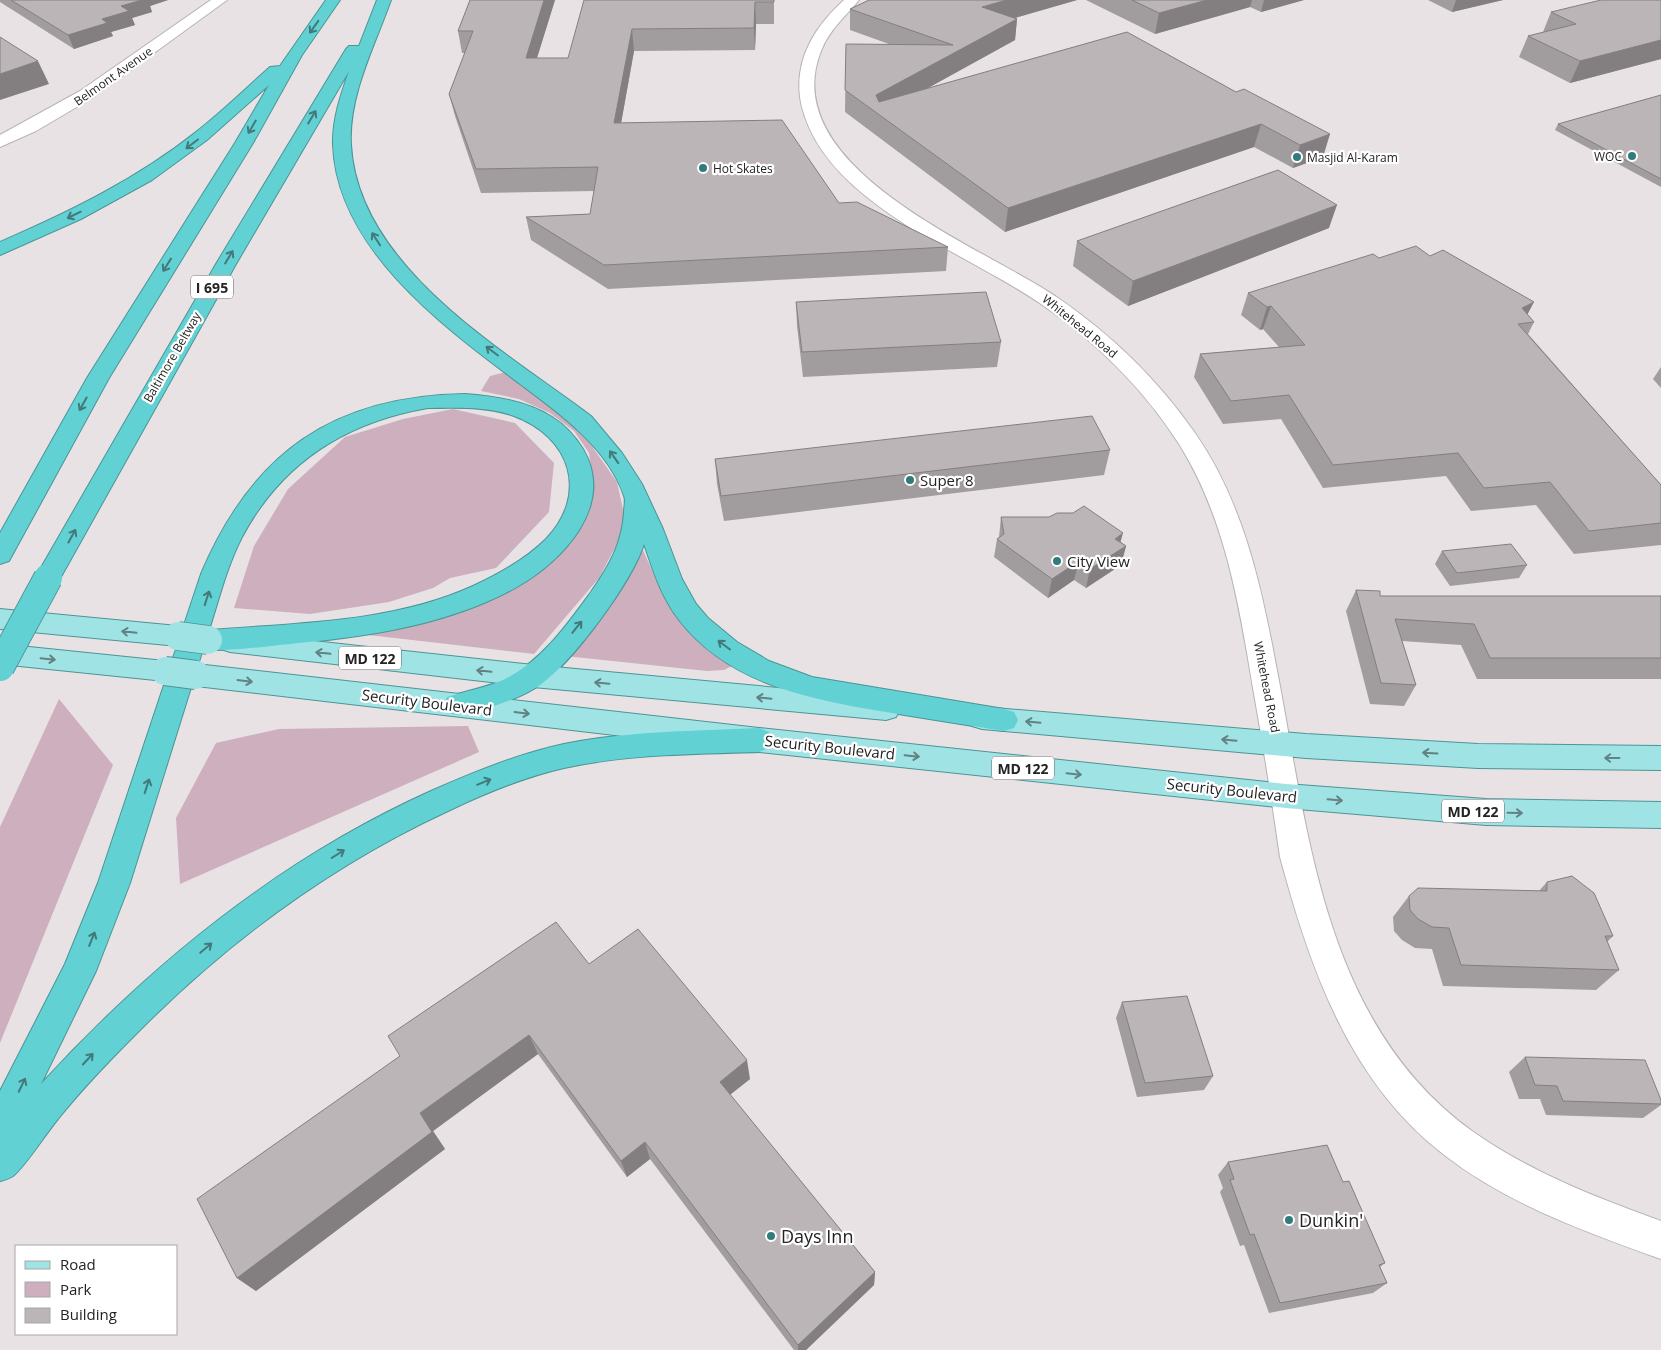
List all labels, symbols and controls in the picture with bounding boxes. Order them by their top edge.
one-way arrow [309,20,319,34]
street label: Belmont Avenue [70,42,156,109]
one-way arrow [308,111,318,125]
one-way arrow [247,120,257,134]
one-way arrow [185,139,199,149]
place label: WOC [1594,148,1622,165]
place label: Masjid Al-Karam [1307,149,1398,166]
marker: WOC [1626,150,1638,162]
marker: Masjid Al-Karam [1291,151,1303,163]
place label: Hot Skates [713,160,773,177]
marker: Hot Skates [697,162,709,174]
one-way arrow [67,211,82,220]
one-way arrow [370,233,380,247]
one-way arrow [225,251,235,265]
one-way arrow [161,258,172,272]
road number: I 695 [191,276,233,298]
street label: Whitehead Road [1039,290,1121,362]
street label: Baltimore Beltway [139,308,205,405]
one-way arrow [485,346,499,356]
one-way arrow [78,397,88,412]
one-way arrow [609,450,619,464]
place label: Super 8 [920,470,974,490]
marker: Super 8 [904,474,916,486]
one-way arrow [67,528,77,543]
place label: City View [1067,551,1130,571]
marker: City View [1051,555,1063,567]
one-way arrow [202,590,212,606]
one-way arrow [571,621,582,634]
one-way arrow [122,627,138,636]
one-way arrow [717,640,731,650]
street label: Whitehead Road [1250,640,1284,734]
road number: MD 122 [339,646,401,670]
one-way arrow [315,648,331,658]
one-way arrow [40,654,56,664]
one-way arrow [477,666,493,676]
one-way arrow [236,676,252,686]
one-way arrow [595,678,611,687]
street label: Security Boulevard [361,684,493,720]
one-way arrow [756,693,772,702]
one-way arrow [514,708,530,718]
one-way arrow [1025,718,1041,727]
street label: Security Boulevard [764,730,896,764]
one-way arrow [1222,735,1238,745]
one-way arrow [1422,748,1438,757]
one-way arrow [904,751,920,761]
one-way arrow [1605,753,1621,763]
road number: MD 122 [992,756,1054,780]
one-way arrow [1066,769,1082,779]
street label: Security Boulevard [1166,773,1298,807]
one-way arrow [475,777,491,786]
one-way arrow [142,778,152,794]
one-way arrow [1327,796,1343,805]
road number: MD 122 [1442,799,1504,822]
one-way arrow [1506,808,1522,818]
one-way arrow [331,848,345,858]
one-way arrow [87,932,97,947]
one-way arrow [199,943,212,954]
one-way arrow [82,1053,94,1066]
one-way arrow [17,1078,27,1093]
place label: Dunkin' [1299,1208,1363,1232]
marker: Dunkin' [1283,1214,1295,1226]
place label: Days Inn [781,1224,853,1248]
marker: Days Inn [765,1230,777,1242]
legend [15,1245,178,1335]
text: Road [60,1254,96,1274]
text: Park [60,1279,91,1299]
text: Building [60,1304,117,1324]

